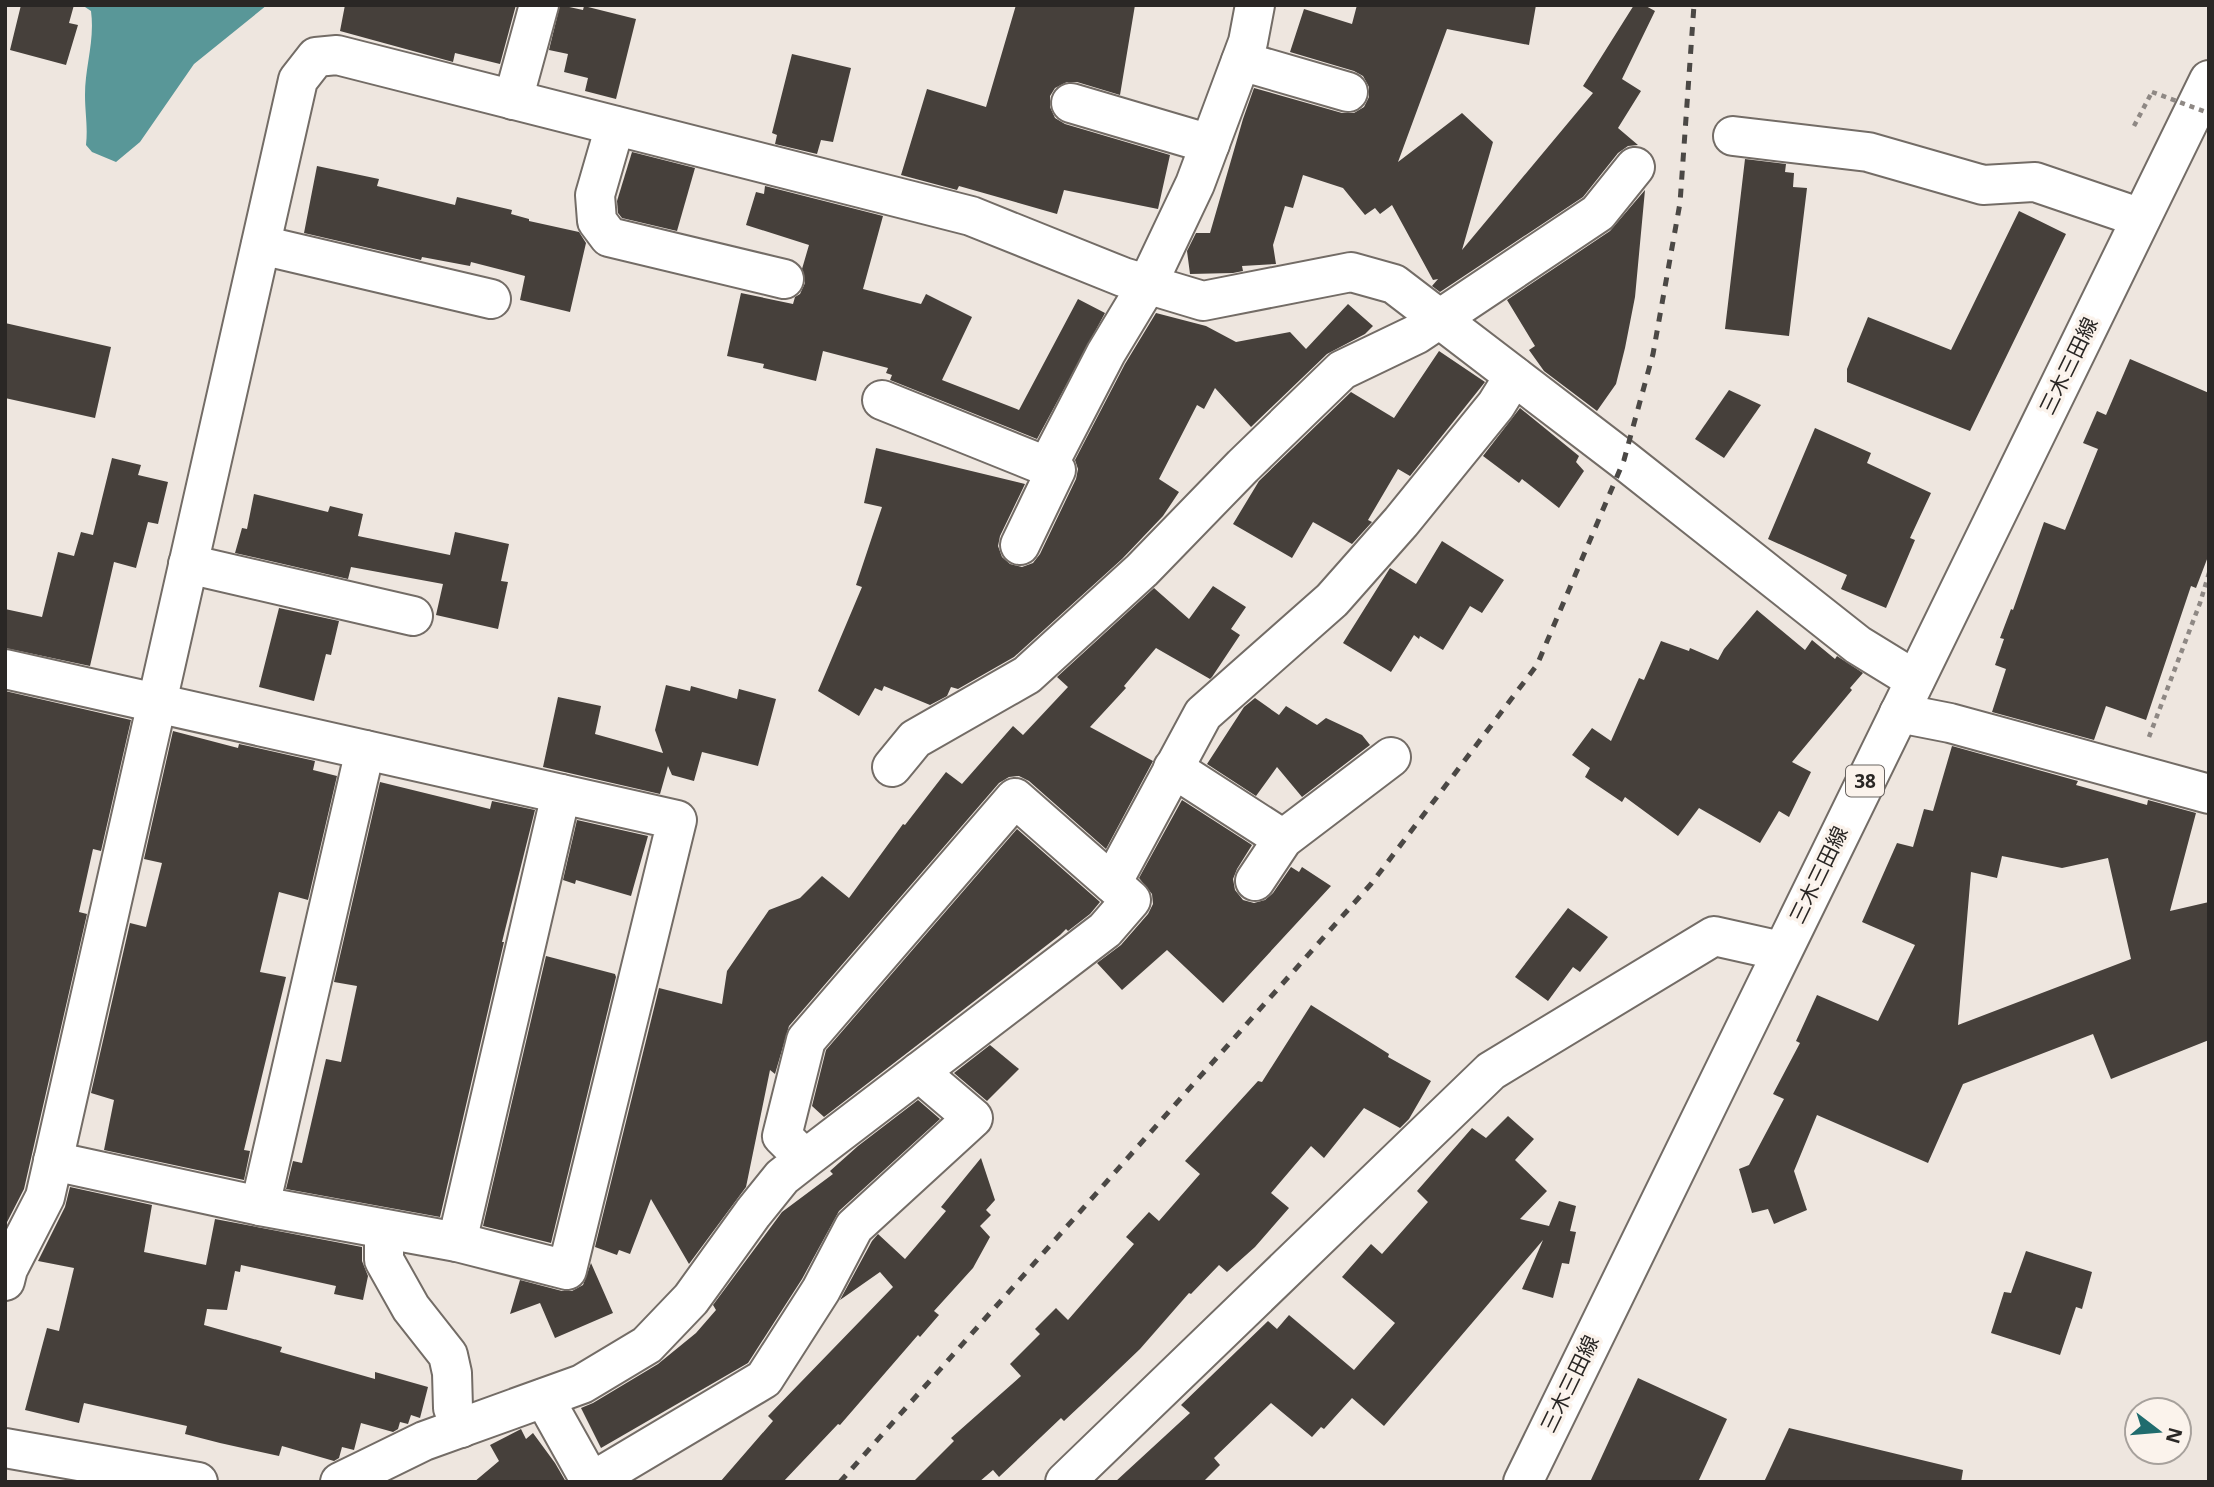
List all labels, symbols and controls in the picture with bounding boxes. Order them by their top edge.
street label: 三木三田線 [2033,312,2104,419]
road number: 38 [1846,766,1884,796]
street label: 三木三田線 [1783,821,1854,928]
street label: 三木三田線 [1534,1330,1605,1437]
north arrow [2123,1396,2193,1466]
text: N [2160,1425,2189,1447]

